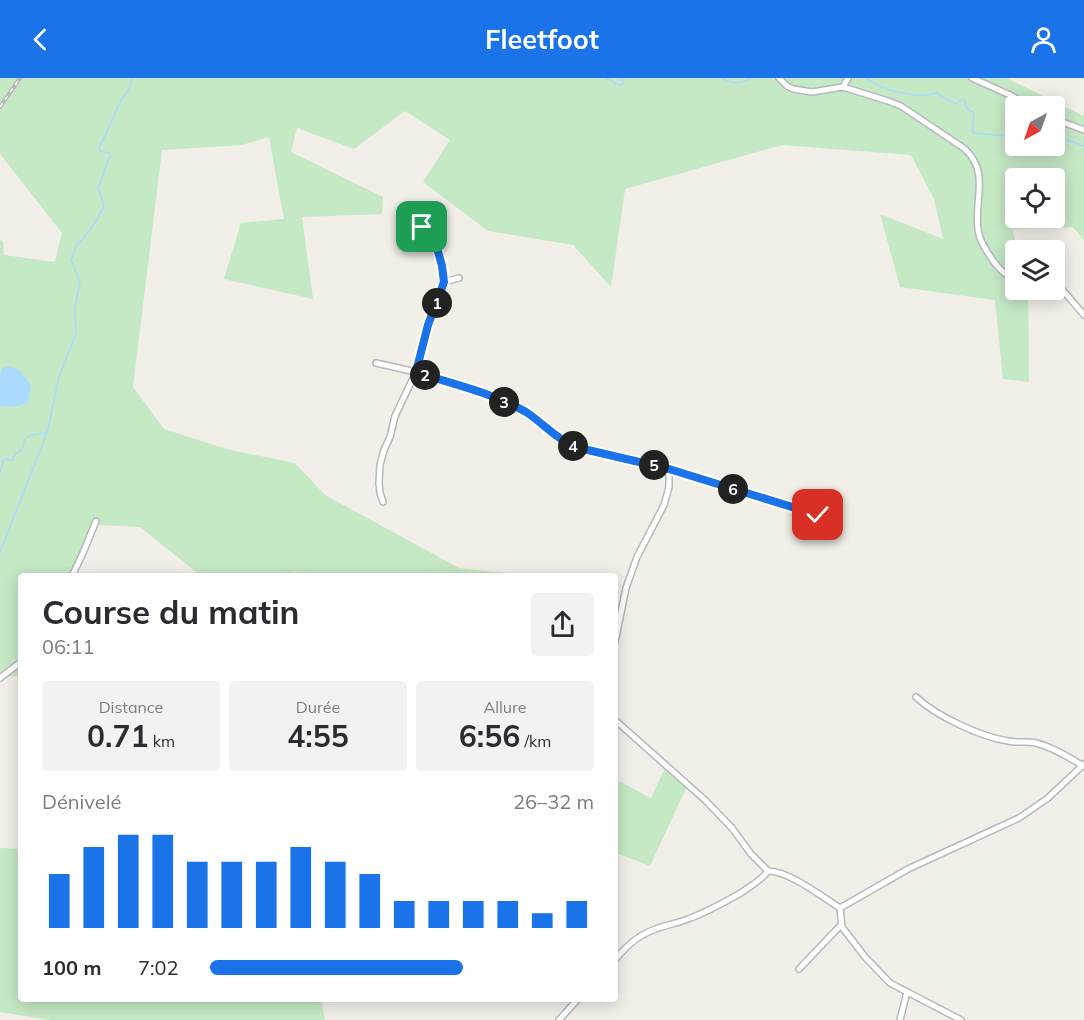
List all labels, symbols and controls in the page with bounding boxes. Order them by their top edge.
text: Fleetfoot [485,22,599,56]
icon: back [24,23,57,56]
icon: person [1027,23,1060,56]
north arrow [1005,96,1065,156]
map controls [1005,96,1065,300]
button: locate [1005,168,1065,228]
pin [396,201,447,252]
icon: arrive [405,210,438,243]
button: layers [1005,240,1065,300]
pin: 1 [422,288,452,318]
text: 1 [432,293,442,313]
pin: 2 [410,360,440,390]
text: 2 [420,365,430,385]
pin: 3 [489,387,519,417]
text: 3 [499,392,509,412]
pin: 4 [558,431,588,461]
text: 4 [568,436,578,456]
pin: 5 [639,450,669,480]
text: 5 [649,455,659,475]
pin: 6 [718,474,748,504]
text: 6 [728,479,738,499]
pin [792,489,843,540]
icon: check [801,498,834,531]
text: Course du matin [42,591,299,632]
button: share [531,593,594,656]
text: 06:11 [42,634,95,659]
text: Distance [99,697,163,717]
text: Durée [296,697,340,717]
text: Allure [483,697,527,717]
text: 0.71 [87,717,148,755]
text: 4:55 [287,717,349,755]
text: 6:56 [459,717,520,755]
text: km [148,731,175,751]
text: /km [520,731,551,751]
text: Dénivelé [42,789,121,814]
text: 26–32 m [513,789,594,814]
text: 100 m [42,955,101,980]
text: 7:02 [138,955,179,980]

